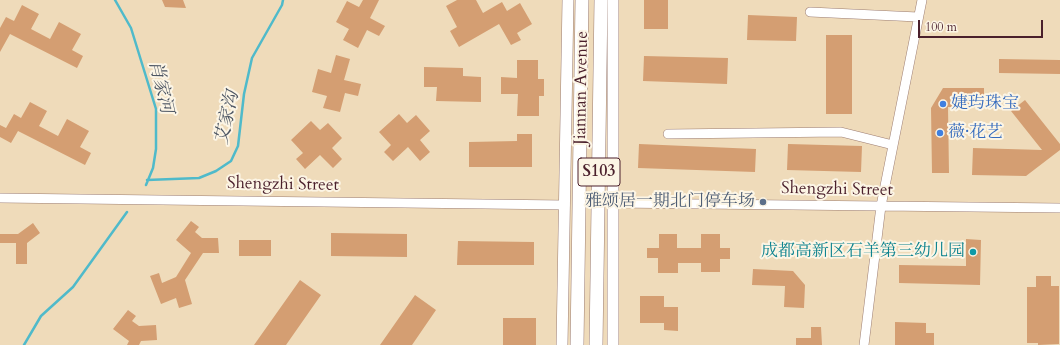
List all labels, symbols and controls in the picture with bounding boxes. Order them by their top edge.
scale bar [920,12,1045,38]
text: 100 m [925,19,957,35]
street label: Jiannan Avenue [571,31,593,145]
water label: 肖家河 [143,58,177,116]
water label: 艾家沟 [212,89,244,147]
place label: 婕玙珠宝 [951,94,1019,114]
marker: 婕玙珠宝 [938,99,948,109]
place label: 薇·花艺 [948,123,1003,143]
marker: 薇·花艺 [935,128,945,138]
road number: S103 [578,158,620,186]
street label: Shengzhi Street [227,174,339,196]
street label: Shengzhi Street [781,179,893,201]
place label: 雅颂居一期北门停车场 [585,192,755,212]
marker: 雅颂居一期北门停车场 [758,197,768,207]
place label: 成都高新区石羊第三幼儿园 [761,242,965,262]
marker: 成都高新区石羊第三幼儿园 [968,247,978,257]

